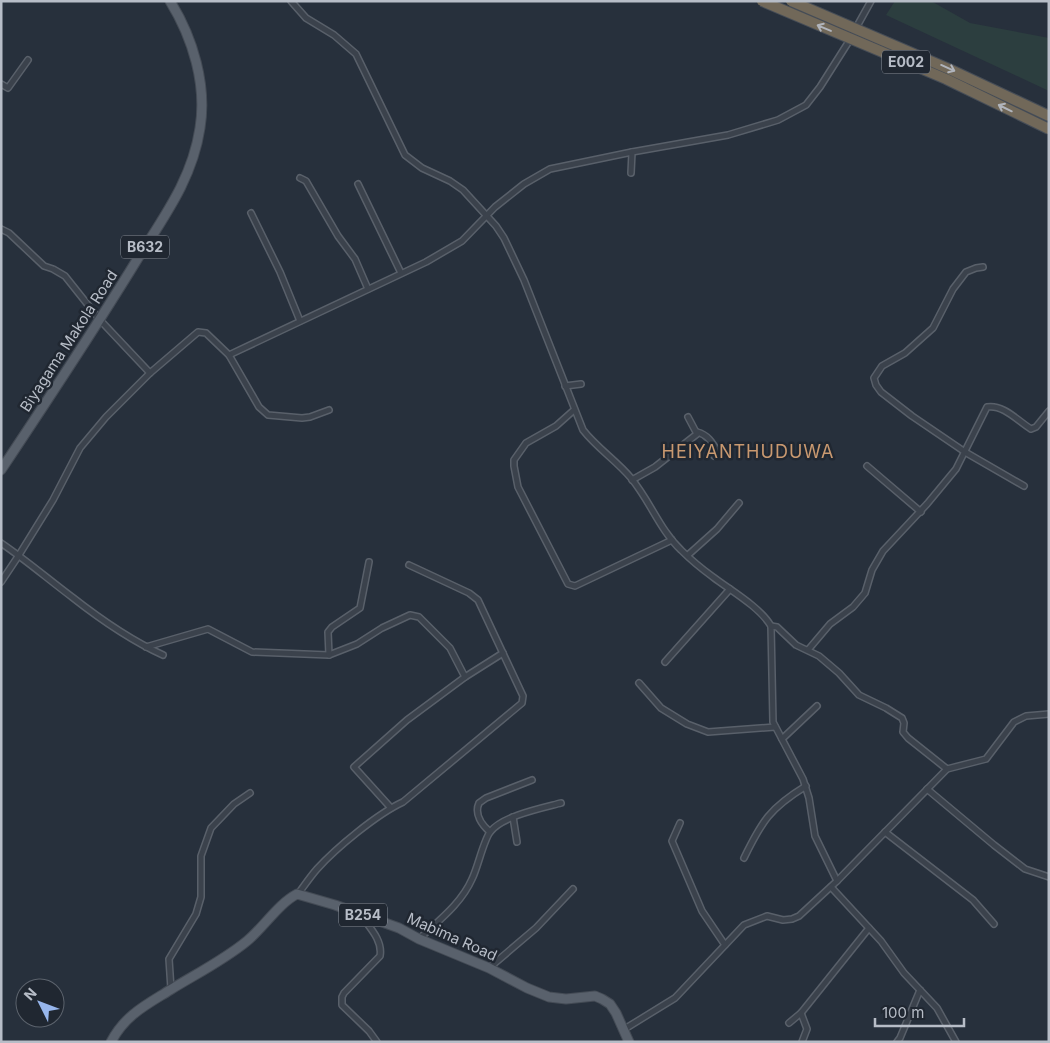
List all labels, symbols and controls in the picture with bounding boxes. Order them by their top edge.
one-way arrow [817,22,832,32]
road number: E002 [882,51,930,74]
one-way arrow [940,64,955,74]
one-way arrow [998,102,1013,112]
road number: B632 [121,236,169,258]
street label: Biyagama Makola Road [16,266,121,415]
district label: HEIYANTHUDUWA [662,441,834,462]
road number: B254 [339,904,387,926]
street label: Mabima Road [404,908,500,965]
north arrow [15,978,65,1028]
text: N [20,984,40,1004]
scale bar [875,996,964,1028]
text: 100 m [882,1003,924,1022]

